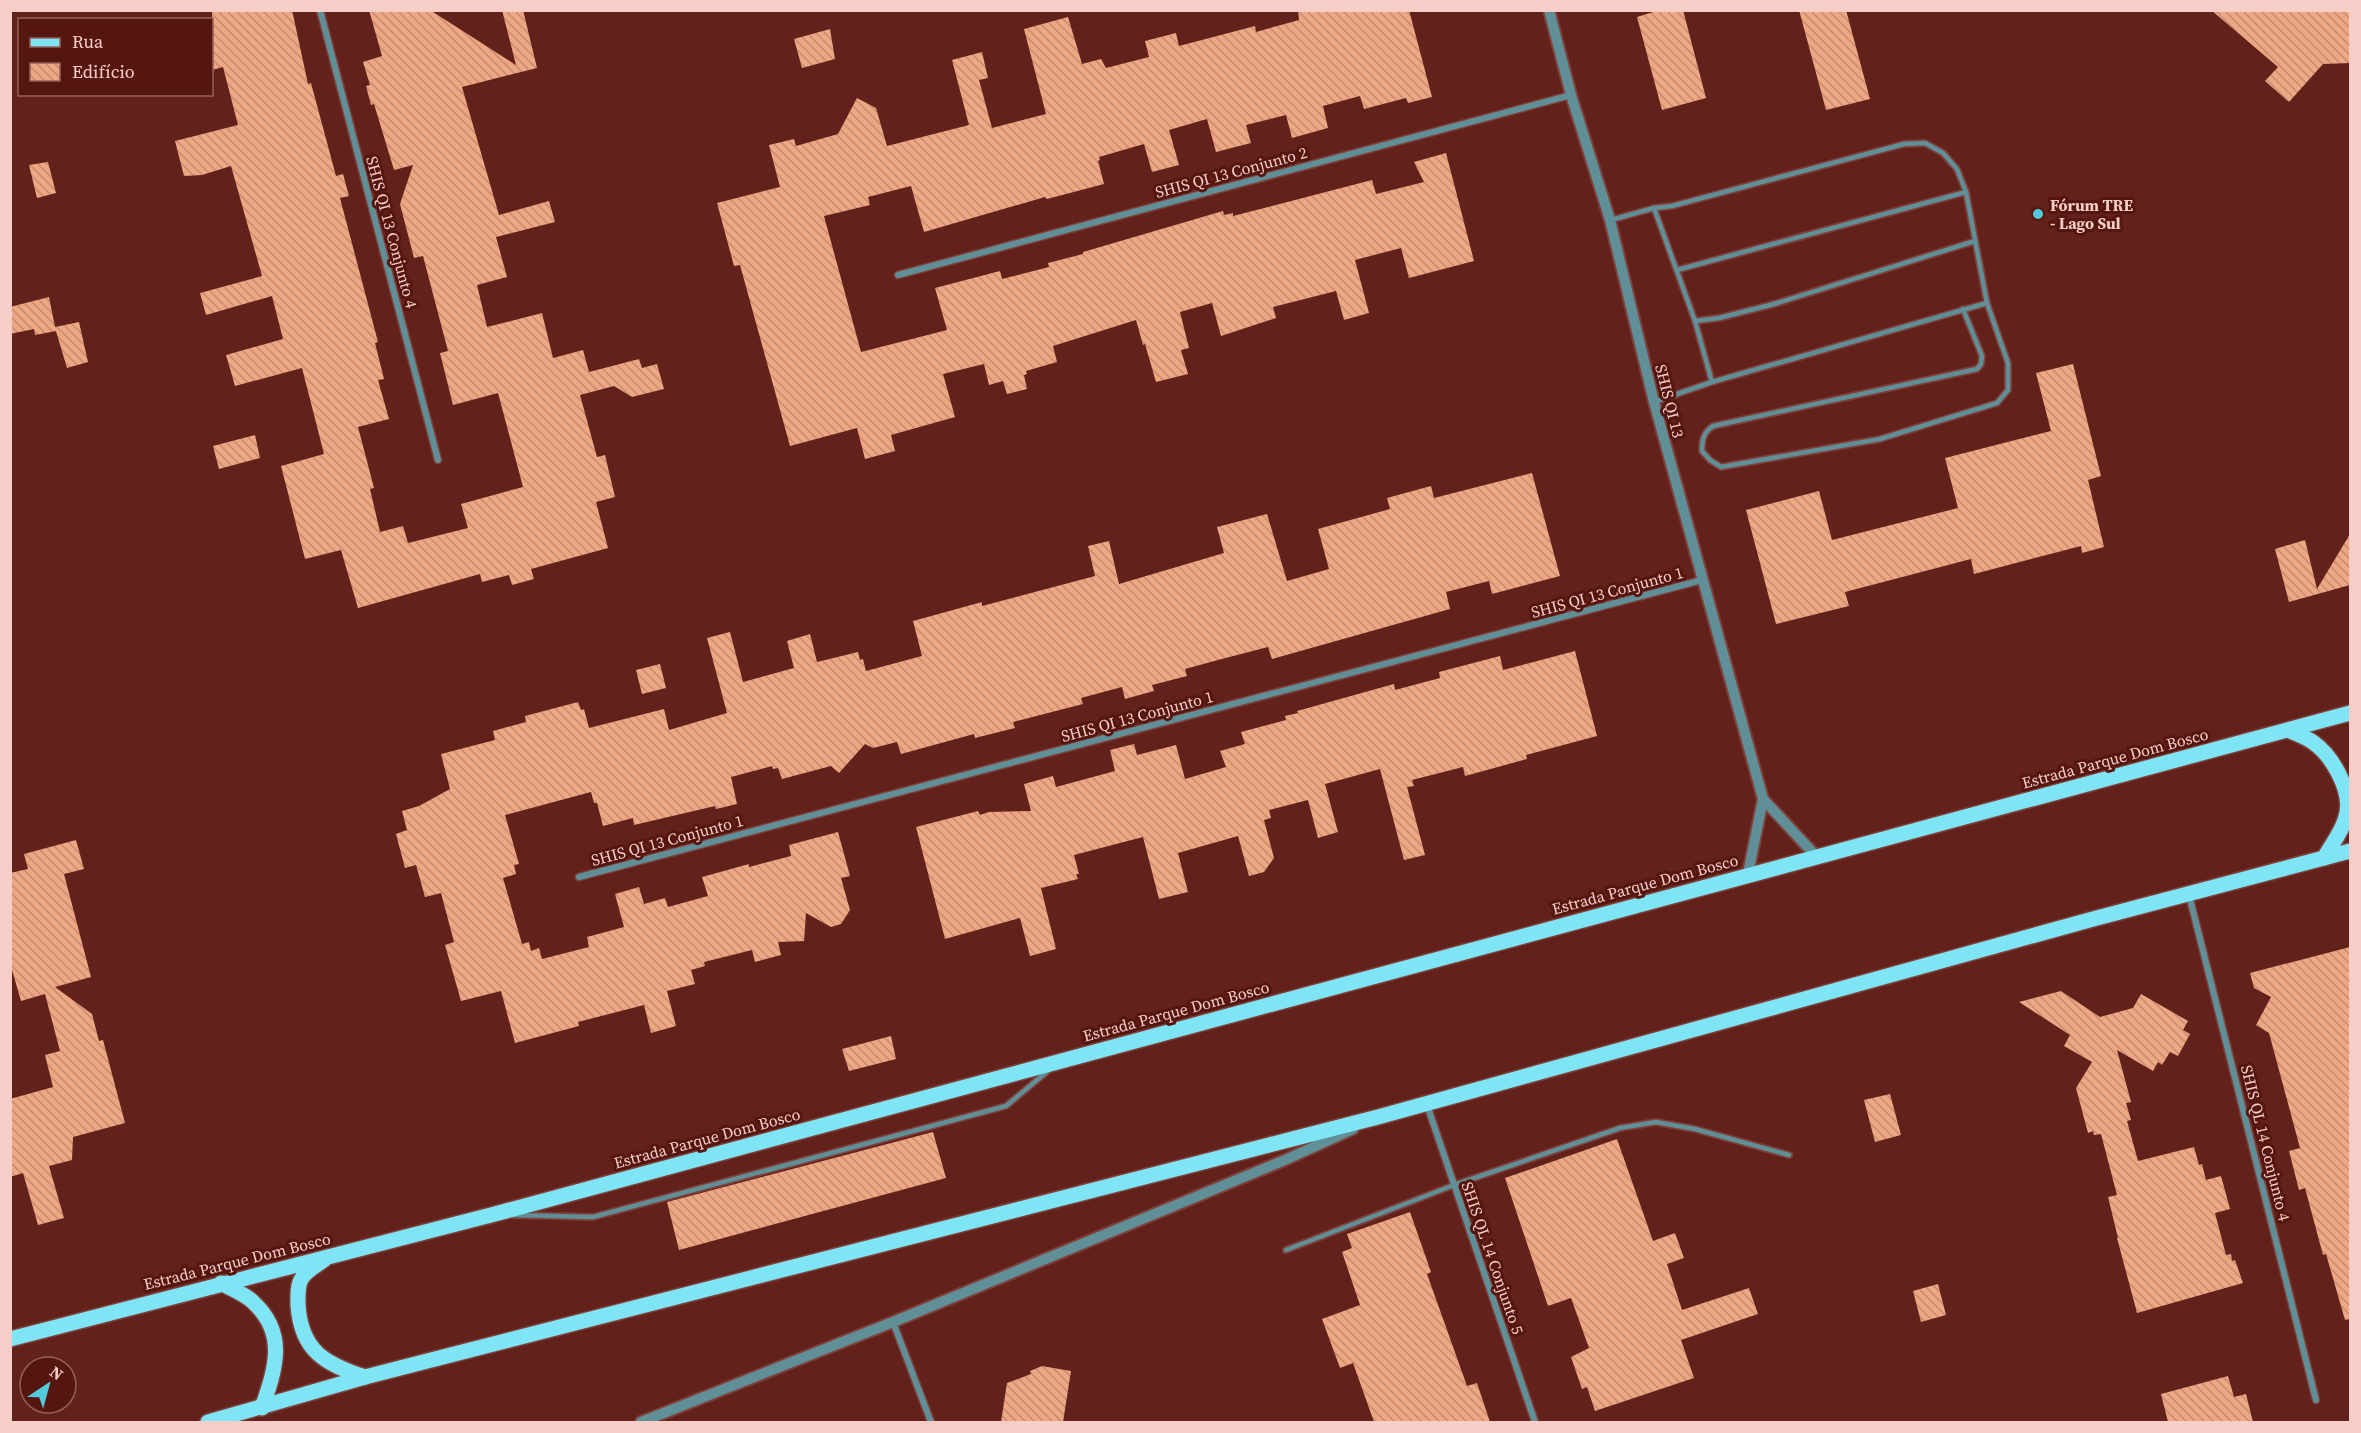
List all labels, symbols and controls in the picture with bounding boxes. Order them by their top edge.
legend [18,18,213,96]
text: Rua [72,29,104,54]
text: Edifício [72,59,135,84]
street label: SHIS QI 13 Conjunto 2 [1153,141,1309,203]
street label: SHIS QI 13 Conjunto 4 [361,154,423,310]
place label: Fórum TRE - Lago Sul [2050,194,2134,234]
marker: Fórum TRE - Lago Sul [2031,207,2045,221]
street label: SHIS QI 13 [1650,362,1690,440]
street label: SHIS QI 13 Conjunto 1 [1529,561,1685,623]
street label: SHIS QI 13 Conjunto 1 [1059,685,1215,747]
street label: Estrada Parque Dom Bosco [2019,722,2211,793]
street label: SHIS QI 13 Conjunto 1 [589,809,745,871]
street label: Estrada Parque Dom Bosco [1549,848,1741,919]
street label: Estrada Parque Dom Bosco [1080,975,1272,1046]
street label: SHIS QL 14 Conjunto 4 [2236,1063,2296,1223]
street label: Estrada Parque Dom Bosco [611,1102,803,1173]
street label: SHIS QL 14 Conjunto 5 [1457,1179,1529,1337]
street label: Estrada Parque Dom Bosco [141,1227,333,1295]
north arrow [18,1355,78,1415]
text: N [46,1361,68,1385]

